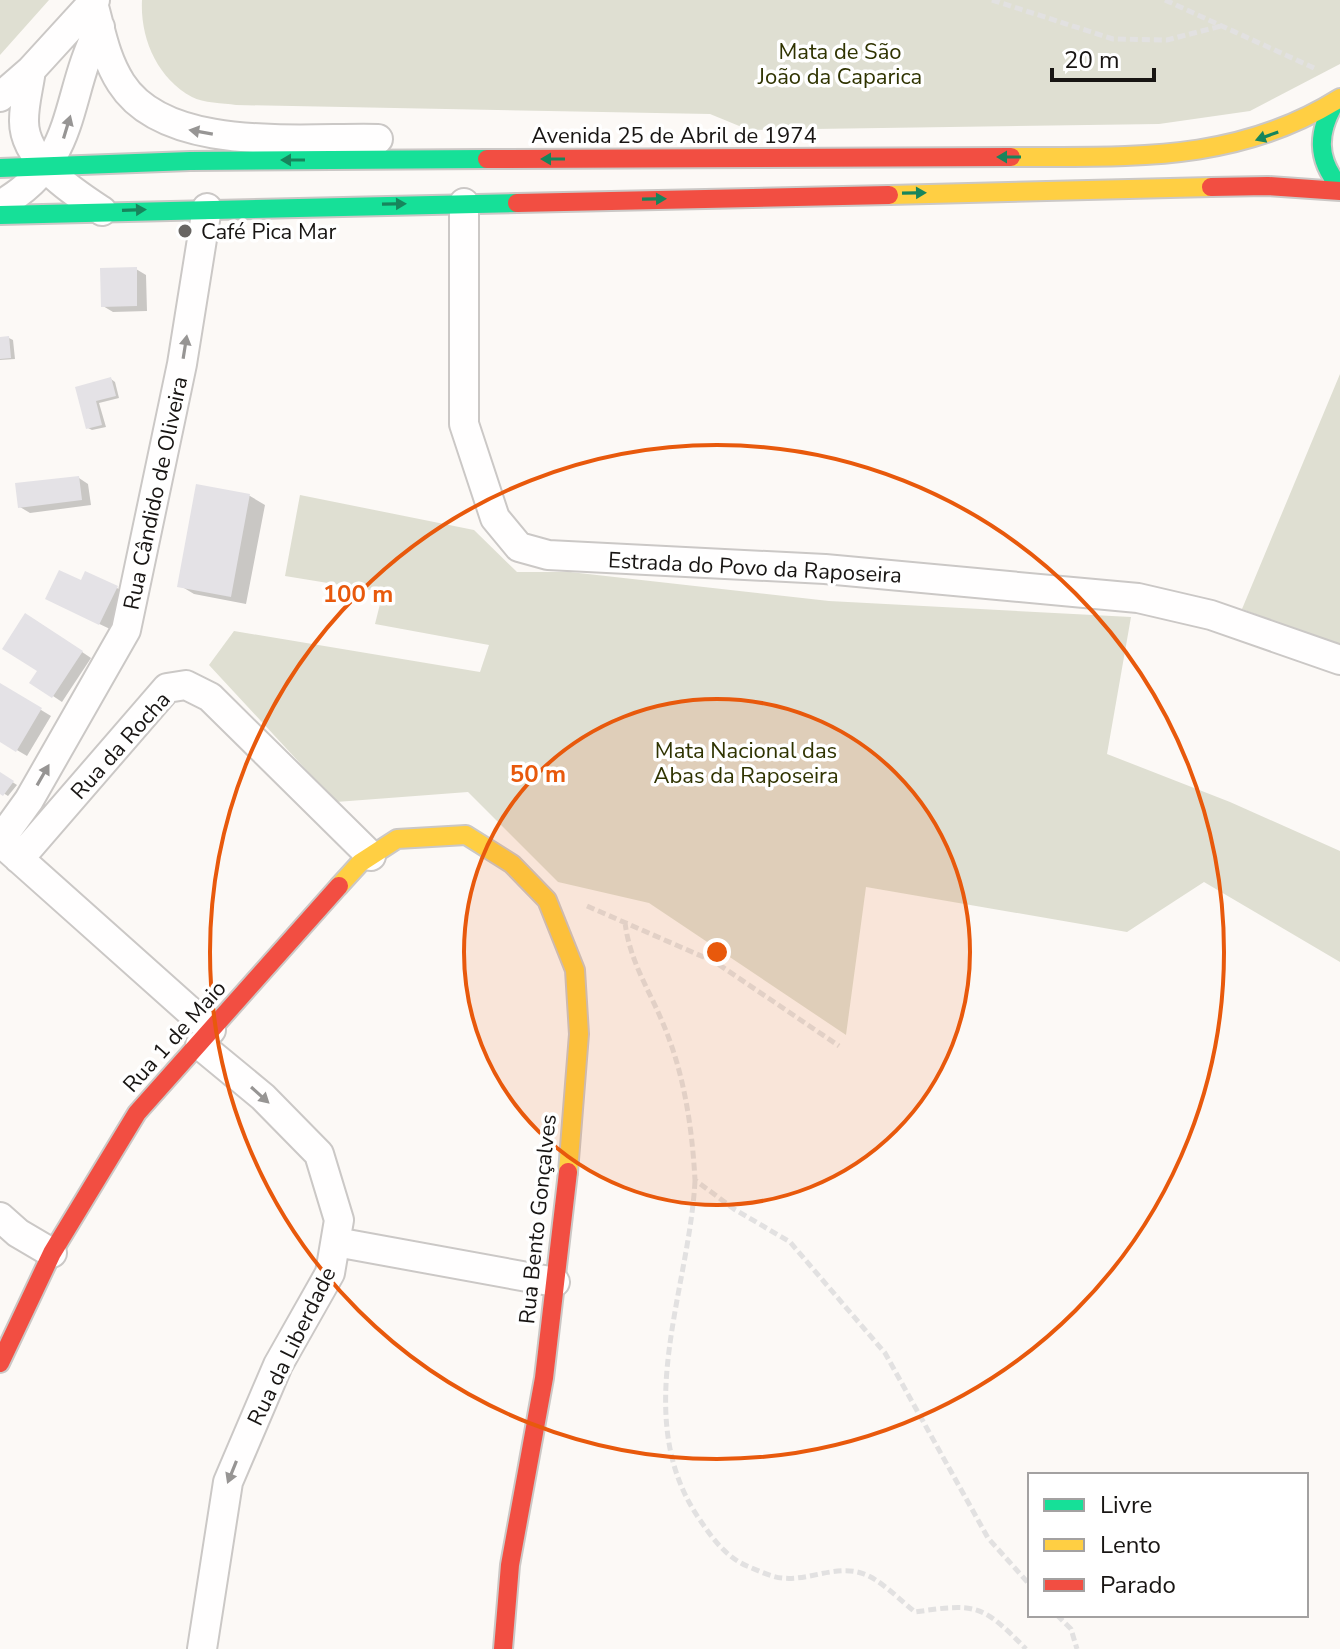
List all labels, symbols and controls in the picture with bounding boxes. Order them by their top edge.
scale bar [1052,32,1154,82]
park label: Mata de São João da Caparica [757,37,922,92]
text: 20 m [1064,44,1120,76]
one-way arrow [61,114,74,138]
street label: Avenida 25 de Abril de 1974 [531,121,817,151]
one-way arrow [189,126,214,138]
one-way arrow [1255,131,1279,143]
one-way arrow [996,151,1021,163]
one-way arrow [540,153,565,165]
one-way arrow [280,154,305,166]
one-way arrow [902,187,927,199]
one-way arrow [642,192,667,205]
one-way arrow [382,198,407,210]
one-way arrow [122,204,147,217]
place label: Café Pica Mar [201,217,336,247]
marker: Café Pica Mar [176,222,194,240]
one-way arrow [179,334,191,359]
street label: Rua Cândido de Oliveira [117,374,195,613]
street label: Estrada do Povo da Raposeira [607,545,903,591]
text: 100 m [323,578,393,610]
street label: Rua da Rocha [64,685,177,806]
park label: Mata Nacional das Abas da Raposeira [653,736,839,791]
text: 50 m [510,758,566,790]
one-way arrow [36,763,50,786]
centre of rings [703,938,731,966]
street label: Rua 1 de Maio [116,974,233,1099]
one-way arrow [249,1086,269,1103]
street label: Rua Bento Gonçalves [512,1113,564,1326]
street label: Rua da Liberdade [241,1262,343,1431]
one-way arrow [226,1460,239,1484]
legend [1028,1473,1308,1617]
text: Livre [1100,1489,1152,1521]
text: Lento [1100,1529,1161,1561]
text: Parado [1100,1569,1176,1601]

